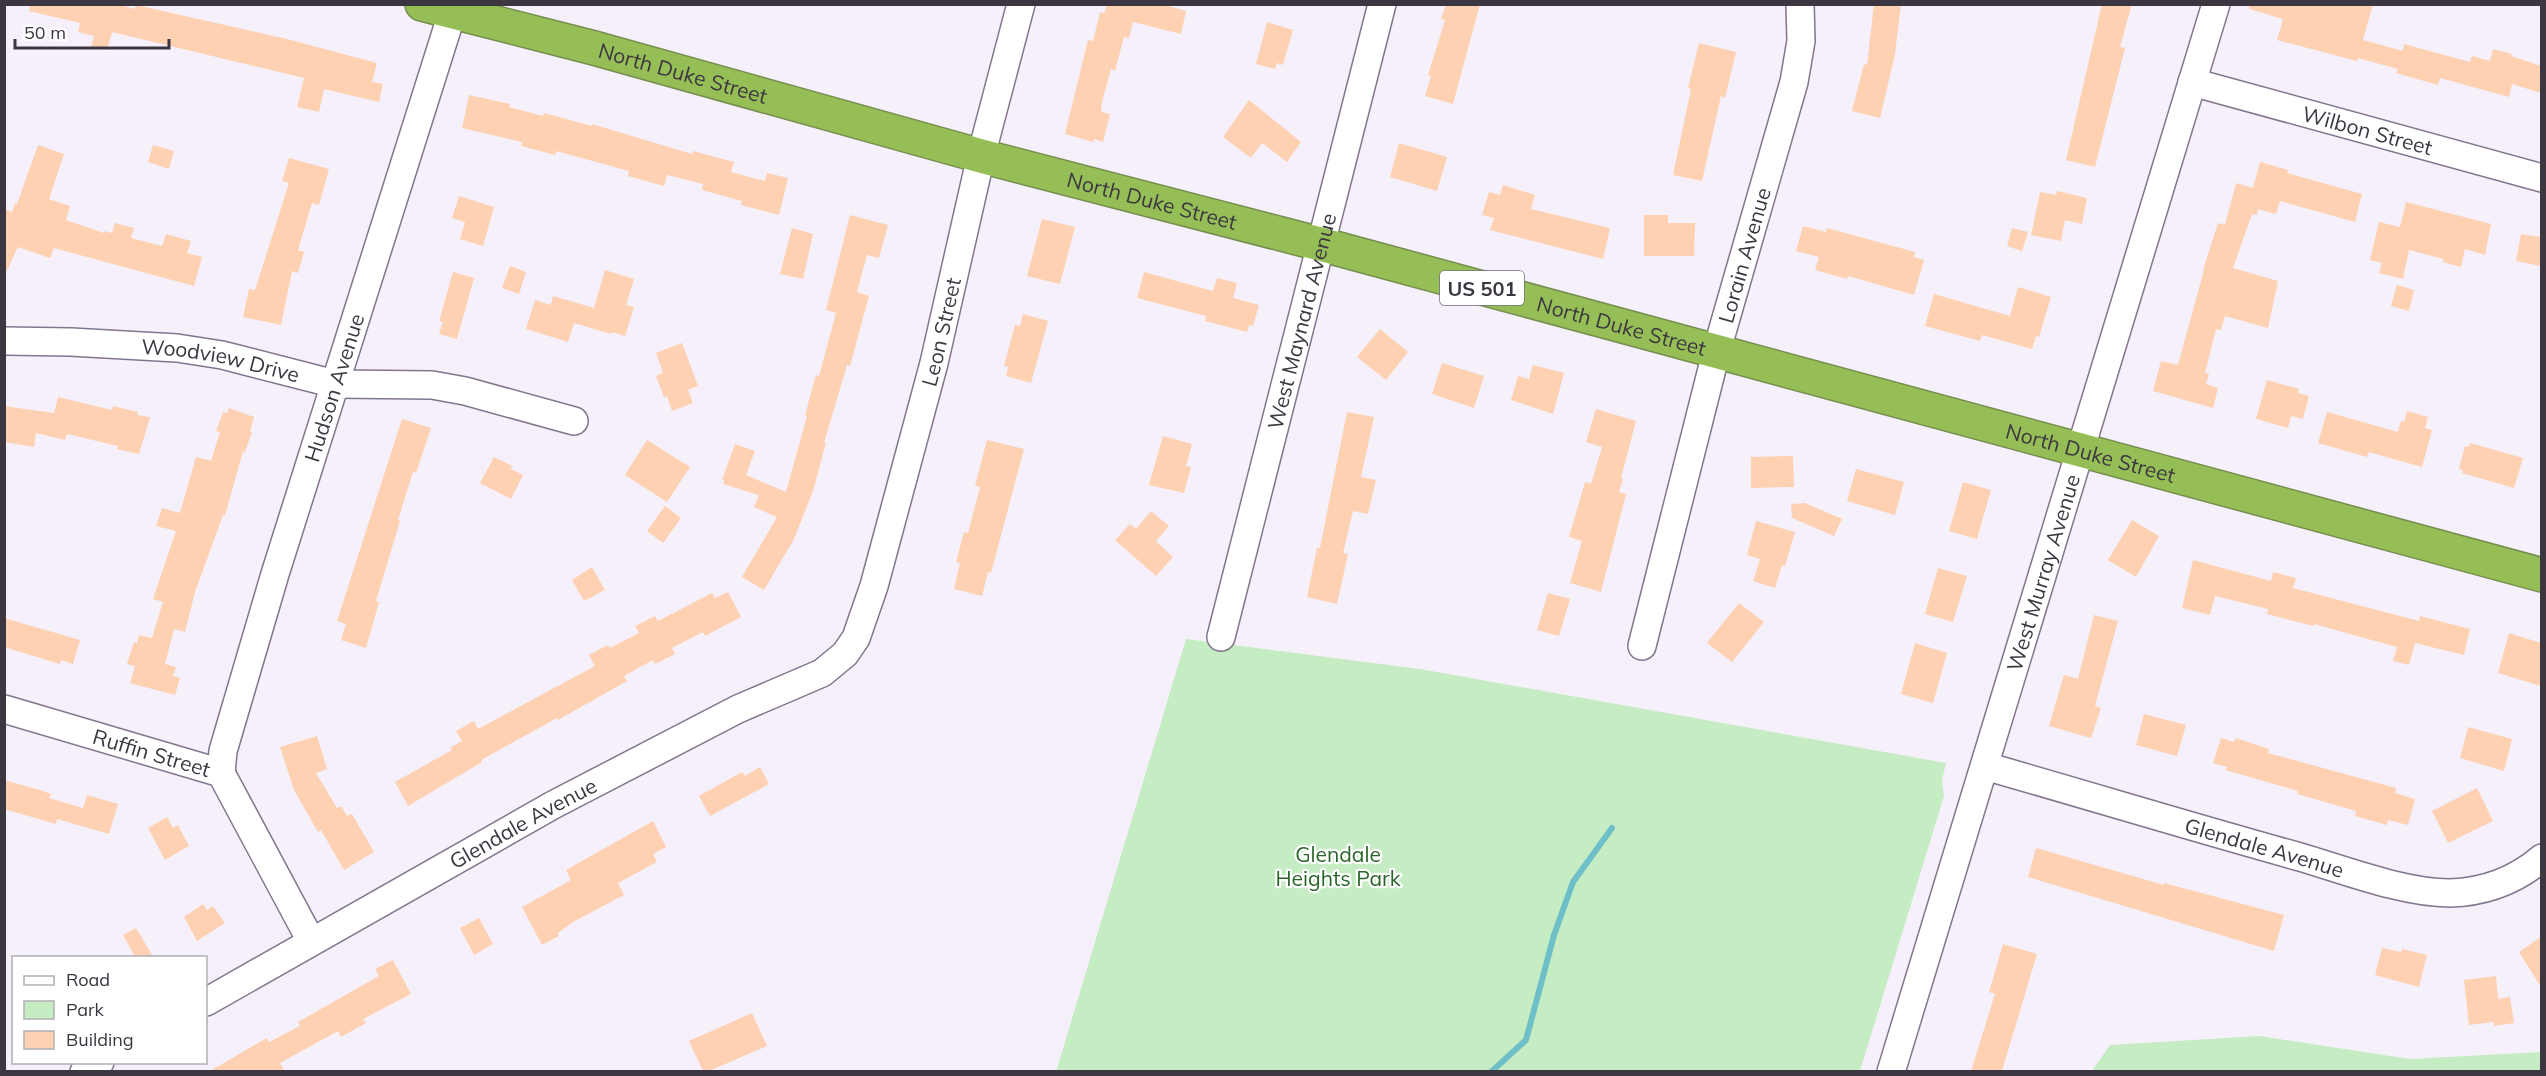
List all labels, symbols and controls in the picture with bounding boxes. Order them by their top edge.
scale bar [15,12,170,50]
text: 50 m [24,21,66,44]
street label: North Duke Street [596,37,771,109]
street label: Wilbon Street [2300,100,2436,160]
street label: North Duke Street [1064,166,1240,235]
street label: Lorain Avenue [1712,185,1776,326]
street label: West Maynard Avenue [1261,210,1341,432]
road number: US 501 [1440,271,1524,305]
street label: Leon Street [915,275,966,389]
street label: North Duke Street [1534,290,1709,361]
street label: Hudson Avenue [298,310,369,465]
street label: Woodview Drive [141,333,302,387]
street label: North Duke Street [2003,417,2178,488]
street label: West Murray Avenue [2001,471,2085,674]
street label: Ruffin Street [90,723,214,782]
street label: Glendale Avenue [445,772,601,874]
street label: Glendale Avenue [2182,812,2347,883]
park label: Glendale Heights Park [1276,841,1401,891]
legend [12,956,207,1064]
text: Road [66,968,110,991]
text: Park [66,998,105,1021]
text: Building [66,1028,134,1051]

